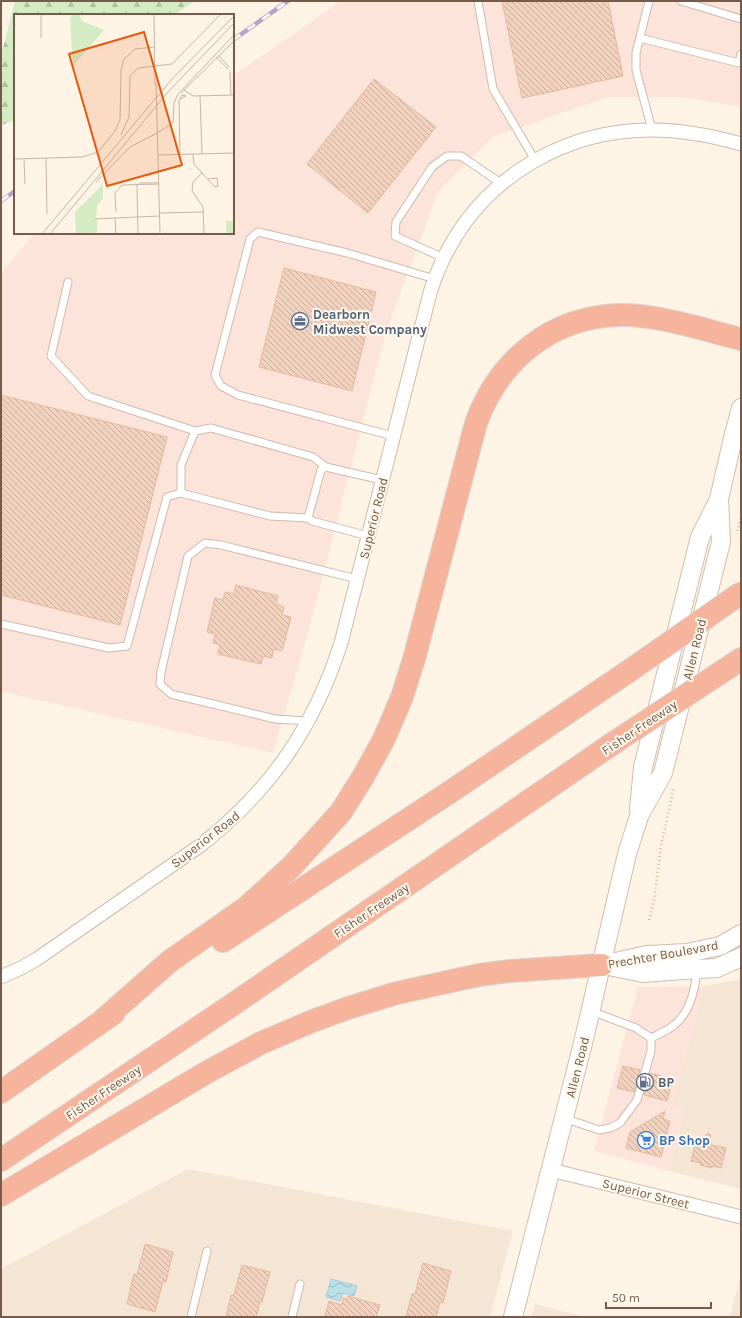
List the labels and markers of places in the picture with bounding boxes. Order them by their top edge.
place label: Dearborn Midwest Company [313,307,427,337]
office icon: Dearborn Midwest Company [290,311,310,331]
fuel station icon: BP [635,1072,655,1092]
place label: BP [658,1075,674,1090]
supermarket icon: BP Shop [636,1130,656,1150]
place label: BP Shop [659,1133,710,1148]

